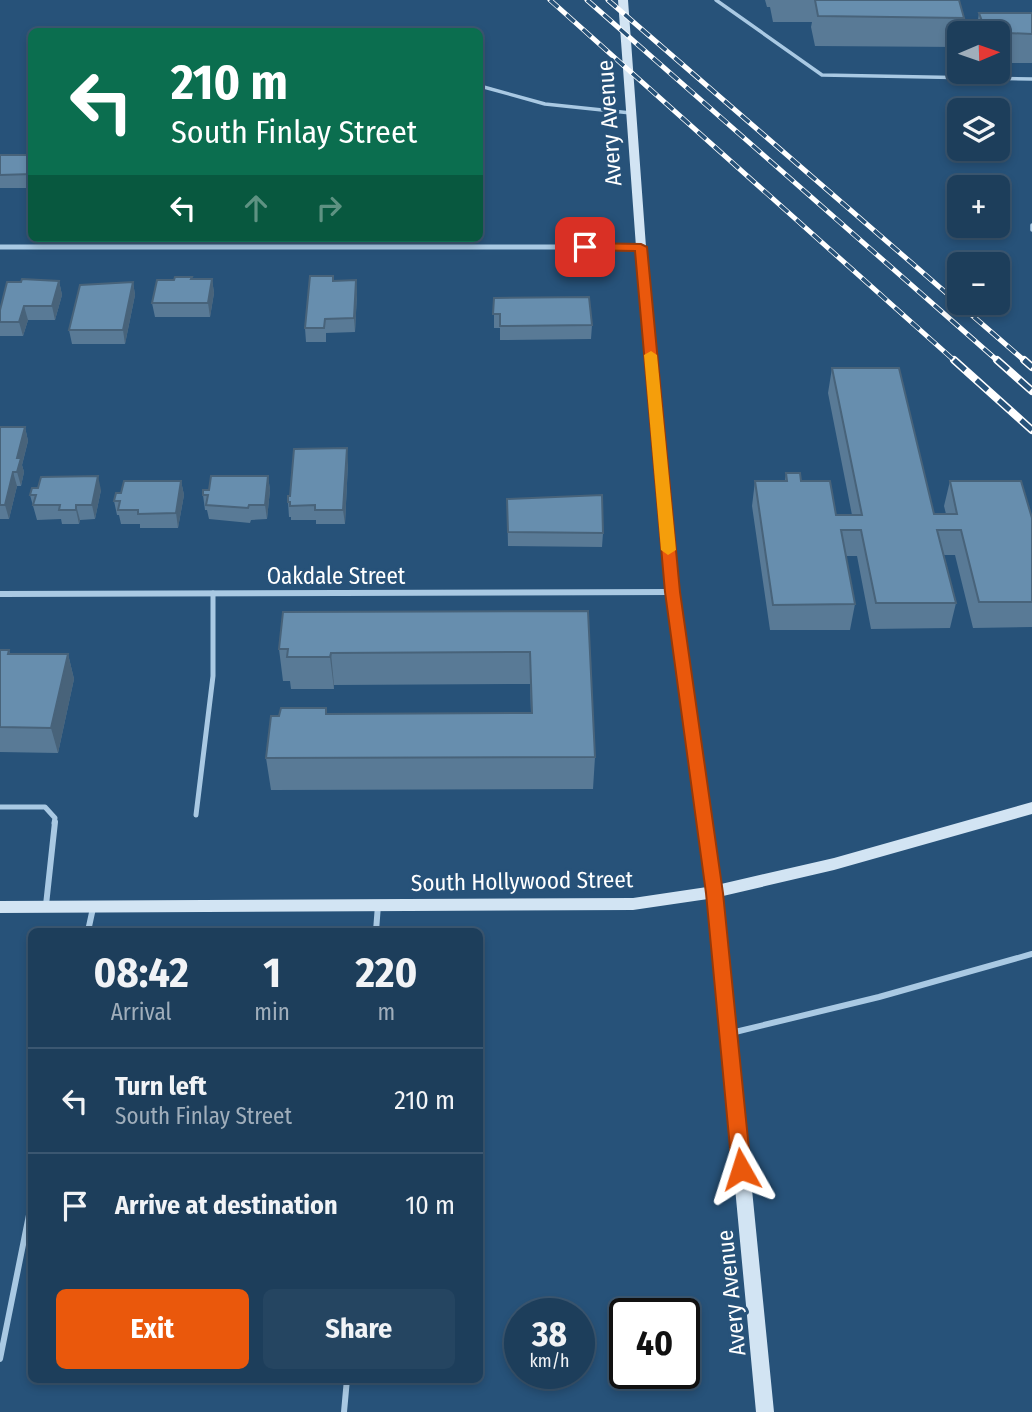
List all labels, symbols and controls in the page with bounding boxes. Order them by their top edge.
north arrow [947,21,1010,84]
map controls [947,21,1010,315]
text: 210 m [171,53,288,112]
icon: left [56,56,147,147]
street label: Avery Avenue [591,59,627,187]
button: layers [947,98,1010,161]
text: South Finlay Street [171,113,417,151]
button: + [947,175,1010,238]
icon: left [164,189,202,227]
icon: ahead [237,189,275,227]
icon: right [310,189,348,227]
pin [555,217,615,277]
icon: arrive [566,228,604,266]
button: − [947,252,1010,315]
street label: Oakdale Street [267,562,406,590]
street label: South Hollywood Street [411,865,634,897]
text: 08:42 [94,948,189,998]
text: 1 [263,948,281,998]
text: 220 [356,948,417,998]
text: Arrival [111,998,172,1026]
text: min [254,998,290,1026]
text: m [378,998,395,1026]
text: Turn left [115,1071,207,1102]
icon: left [56,1082,94,1120]
text: 210 m [394,1085,455,1116]
text: South Finlay Street [115,1102,292,1130]
position arrow [704,1132,778,1206]
icon: arrive [56,1187,94,1225]
text: Arrive at destination [115,1190,338,1221]
text: 10 m [405,1190,455,1221]
street label: Avery Avenue [710,1229,752,1357]
button: Exit [56,1289,249,1369]
button: Share [263,1289,455,1369]
speed limit sign: 40 [609,1298,700,1389]
text: 38 [532,1313,567,1355]
text: km/h [529,1350,570,1372]

